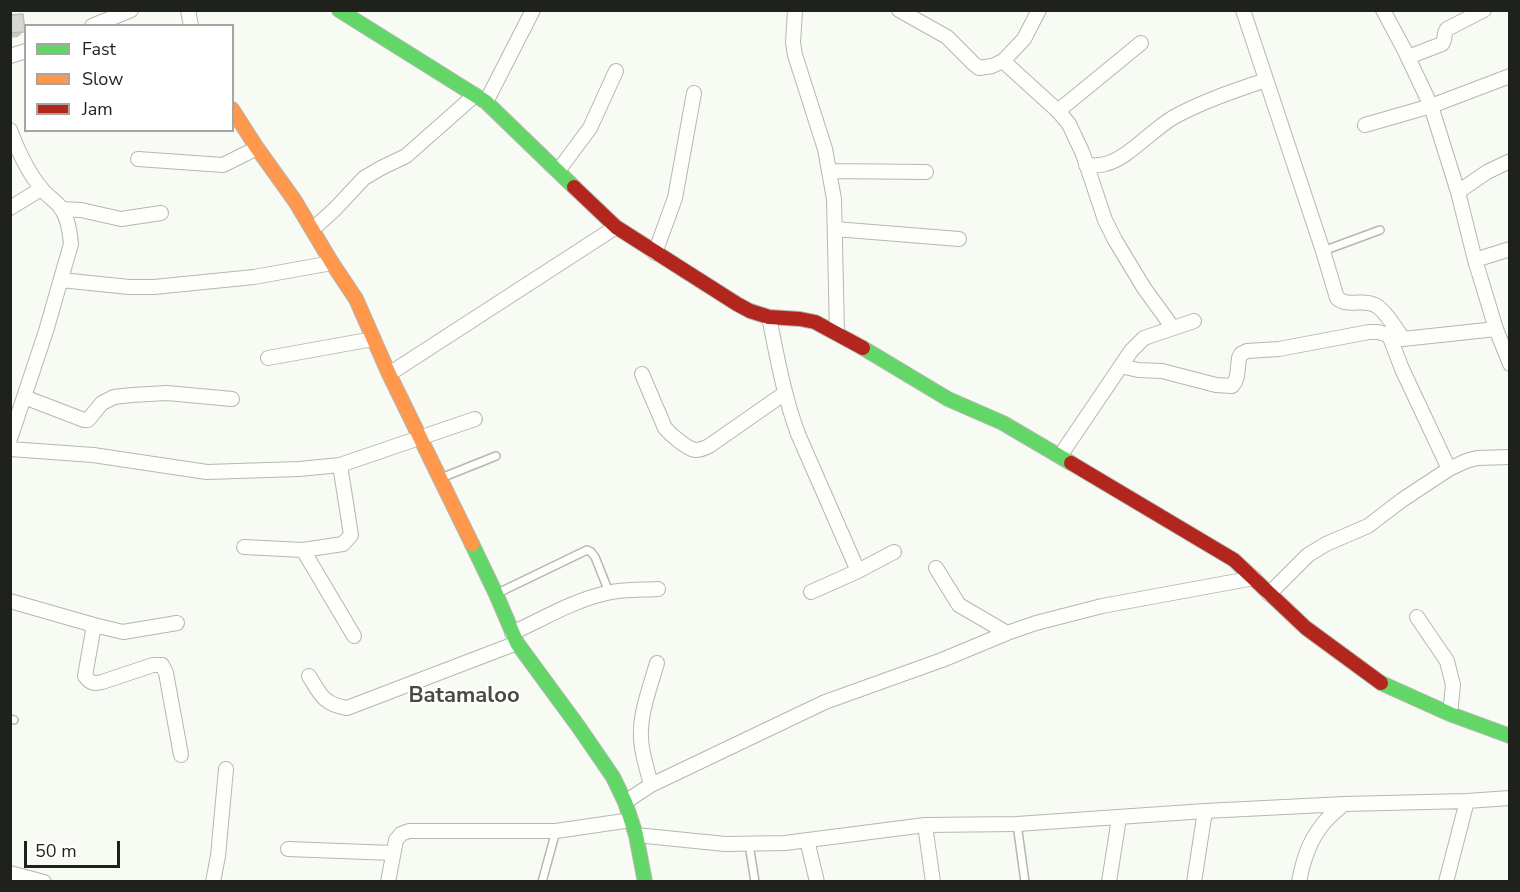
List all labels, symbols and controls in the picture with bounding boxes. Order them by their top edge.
legend [24,24,234,132]
text: Fast [82,37,116,61]
text: Slow [82,67,123,91]
text: Jam [82,97,113,121]
district label: Batamaloo [408,684,520,710]
scale bar [27,829,123,867]
text: 50 m [35,839,77,863]

